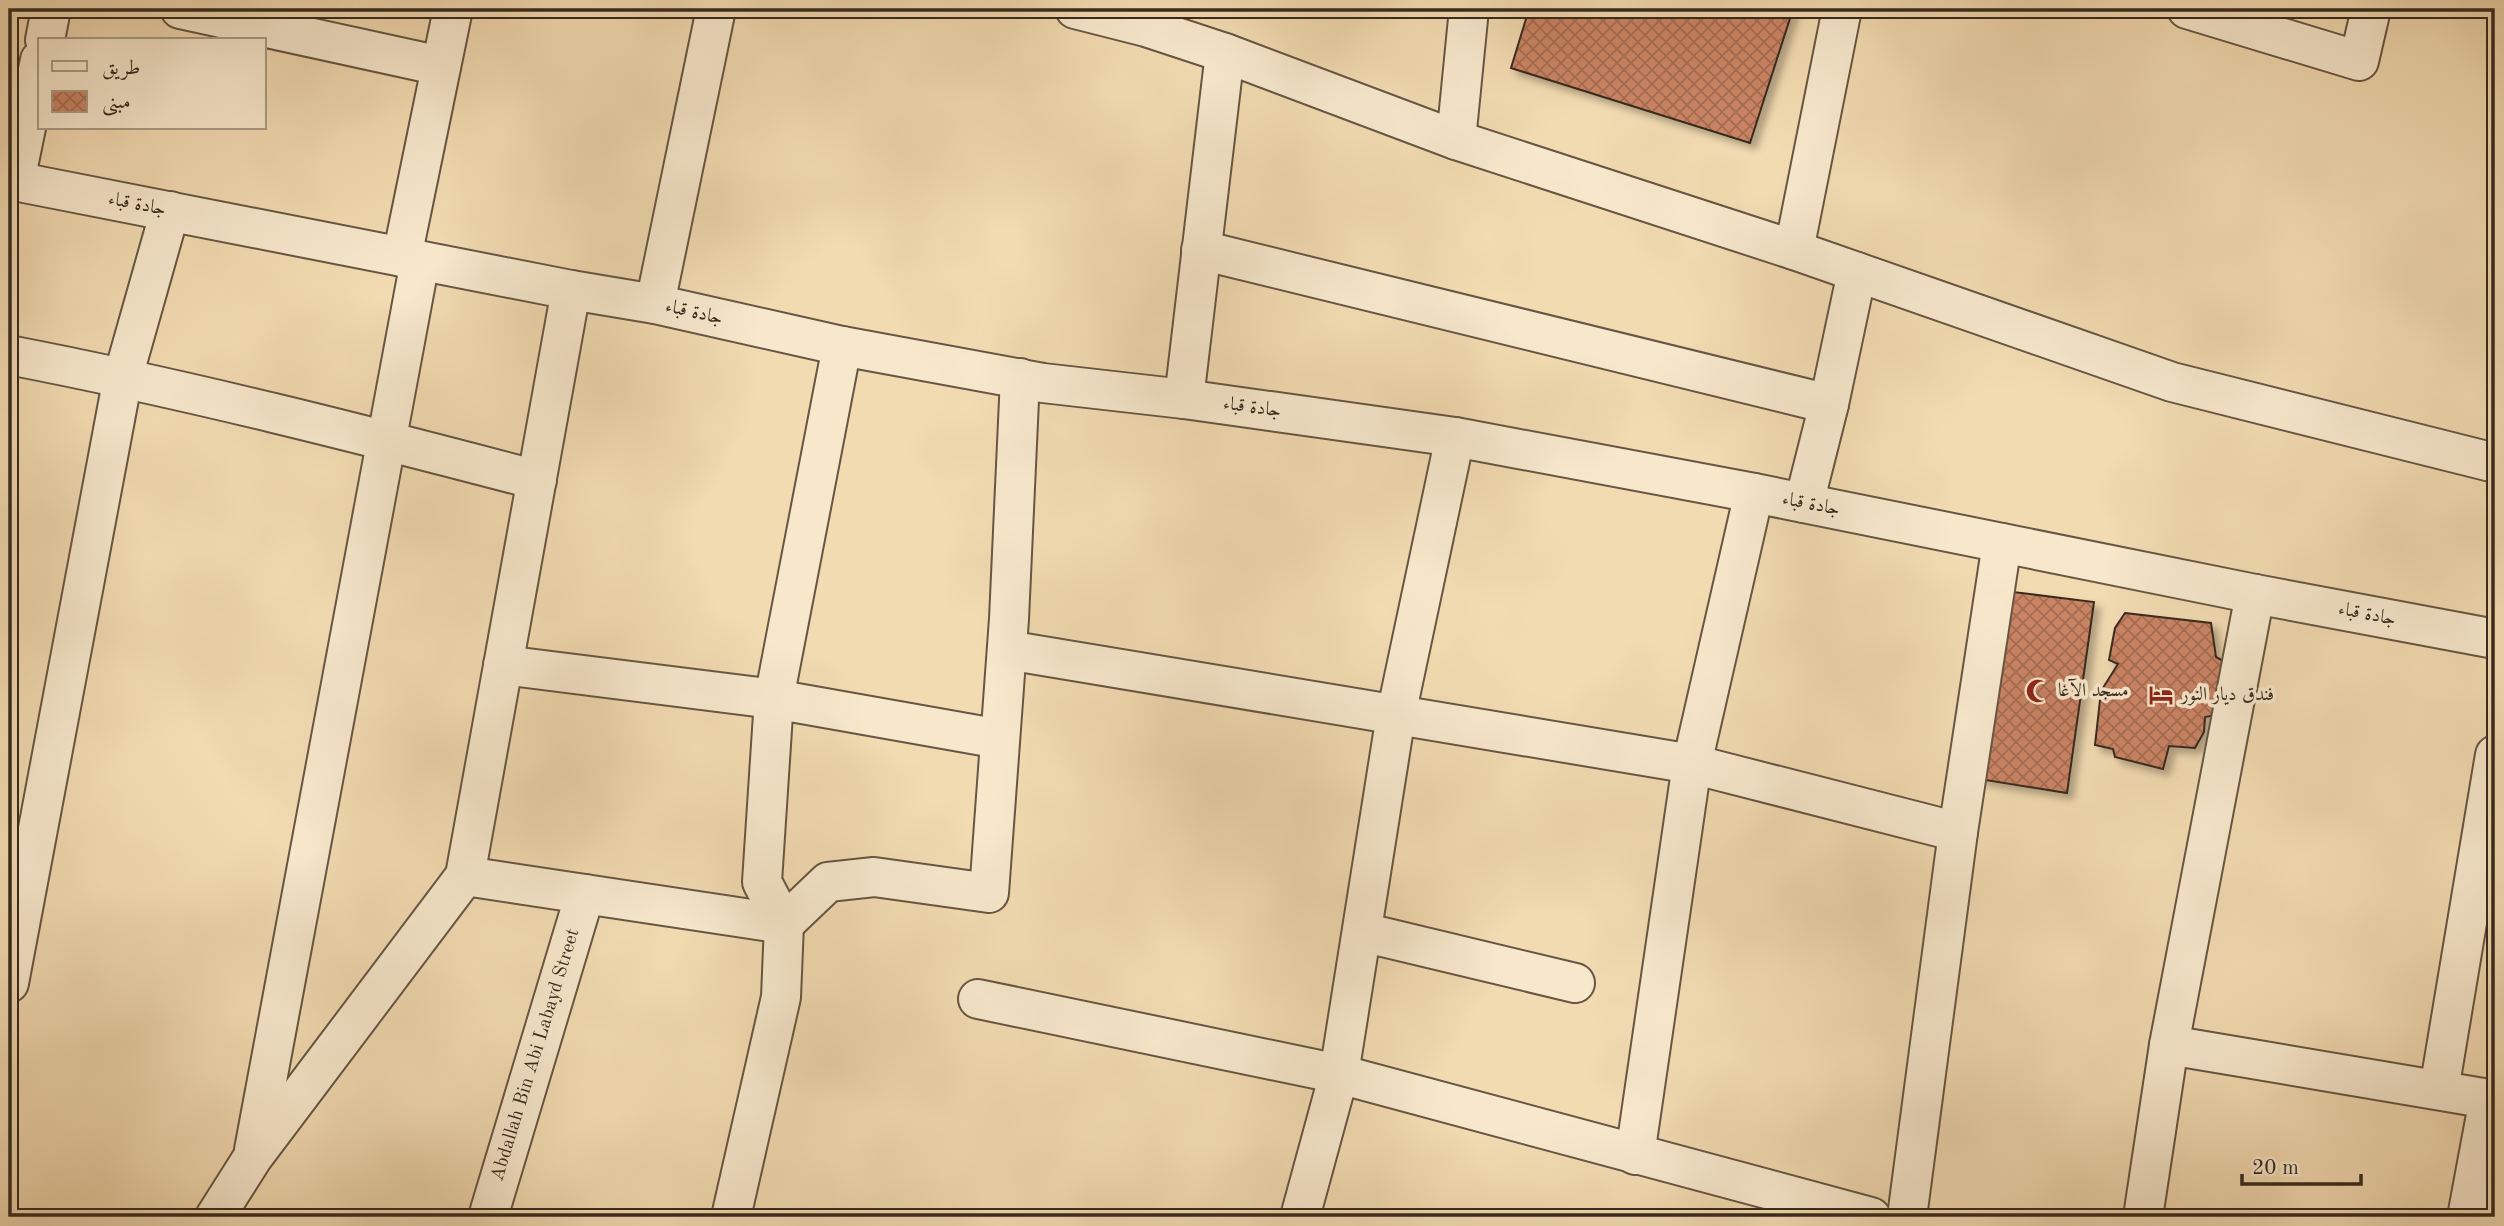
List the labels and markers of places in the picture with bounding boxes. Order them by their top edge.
mosque icon: مسجد الآغا [2024,677,2052,705]
place label: مسجد الآغا [2058,678,2129,701]
hotel icon: فندق ديار النور [2147,681,2175,709]
place label: فندق ديار النور [2179,686,2274,706]

